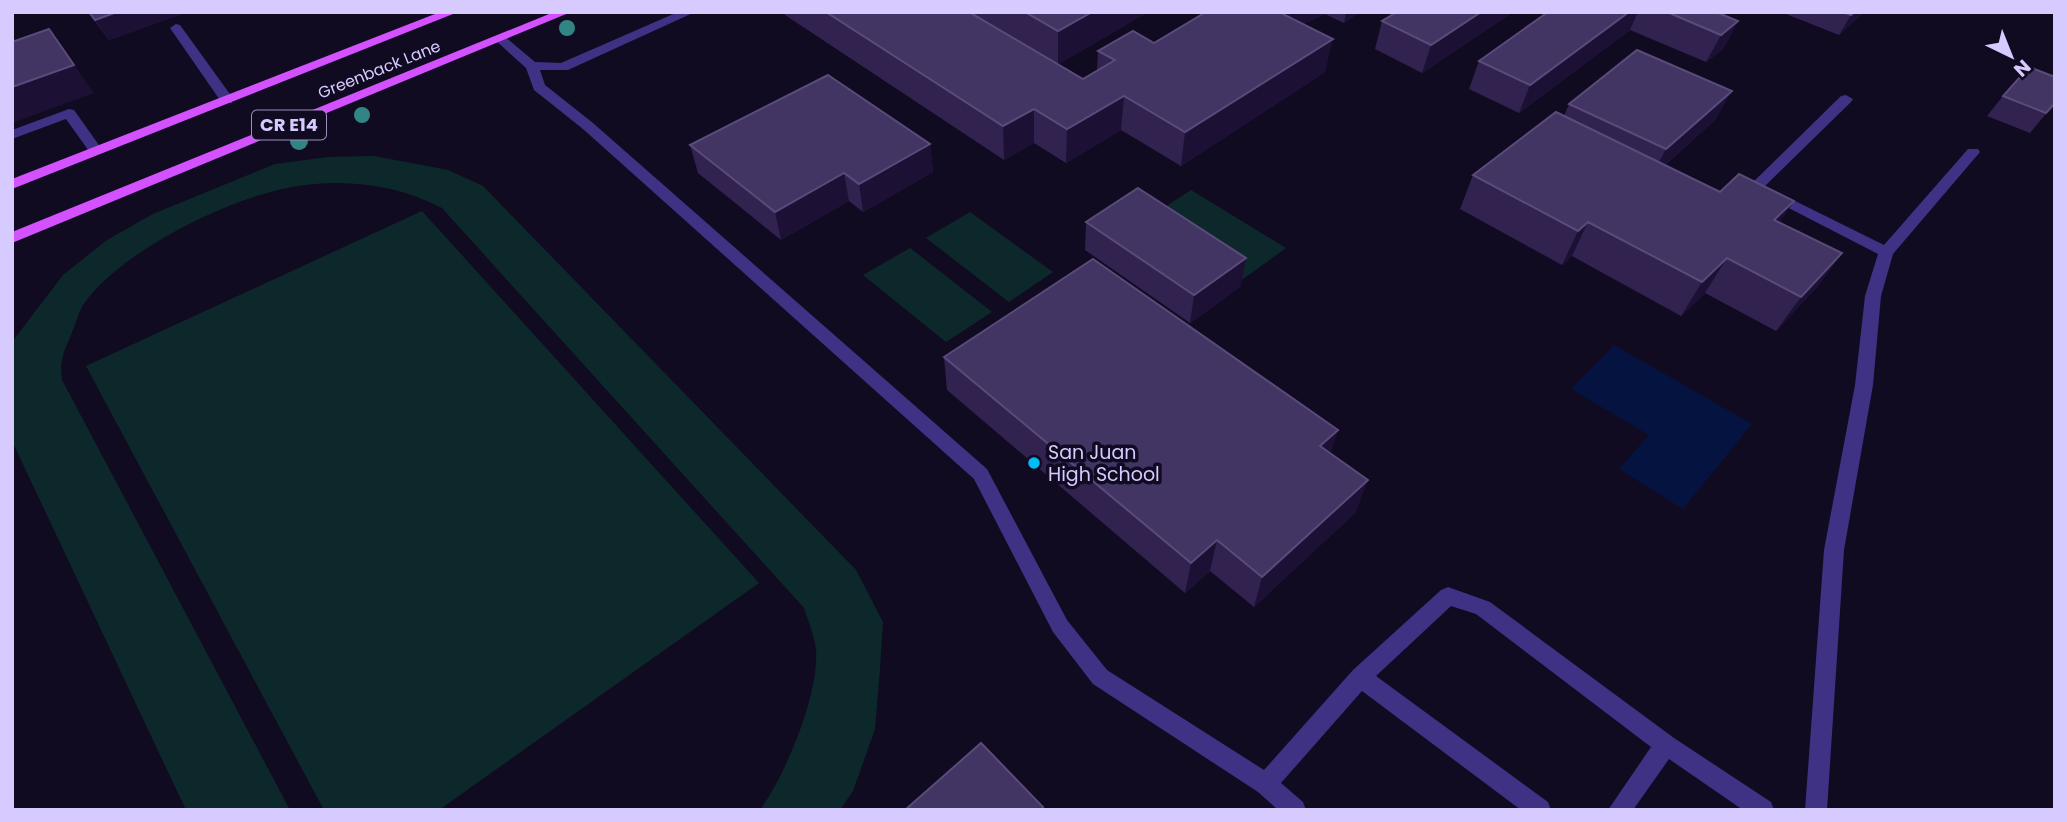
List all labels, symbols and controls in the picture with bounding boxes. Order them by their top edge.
north arrow [1976,21,2046,91]
street label: Greenback Lane [314,34,444,105]
text: N [2008,53,2037,83]
road number: CR E14 [252,110,326,140]
place label: San Juan High School [1048,439,1160,488]
marker: San Juan High School [1026,455,1042,471]

